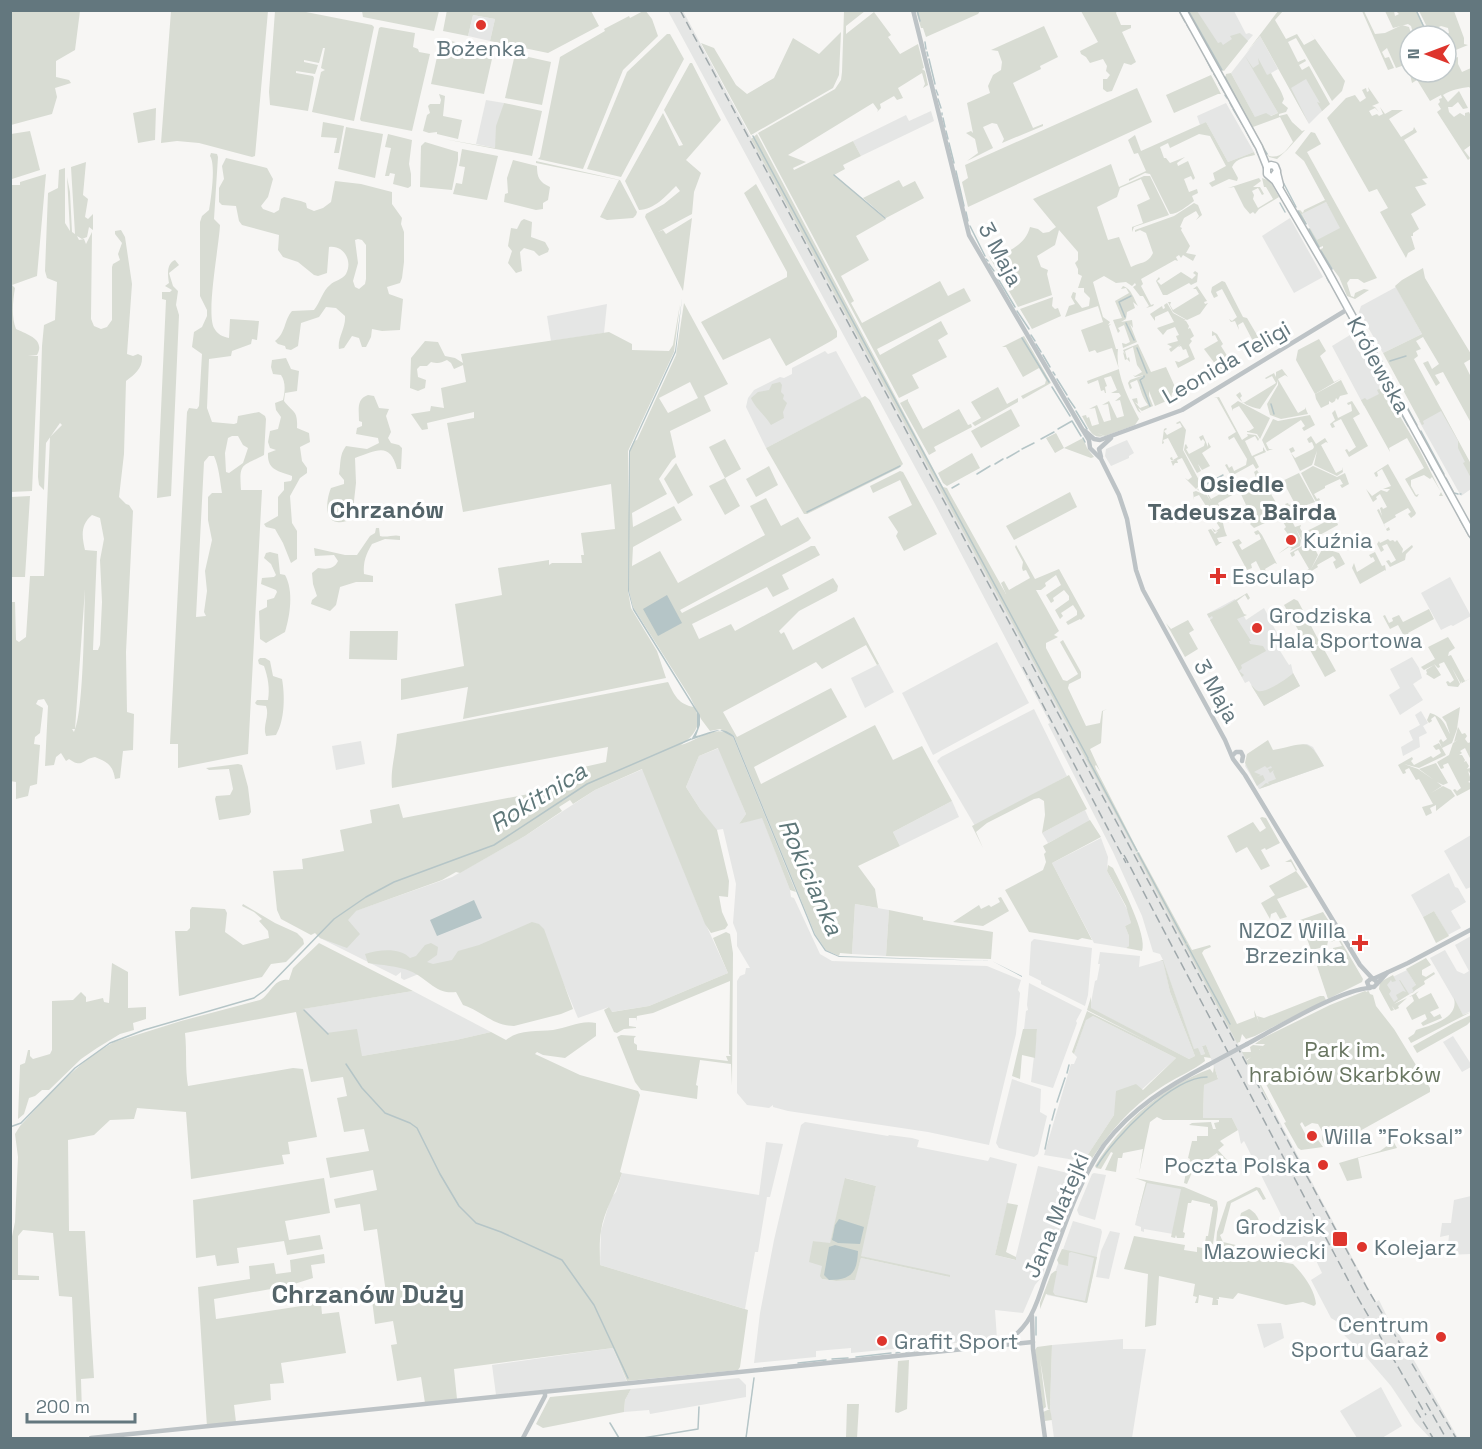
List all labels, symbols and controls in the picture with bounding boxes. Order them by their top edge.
marker: Bożenka [474,18,488,32]
north arrow [1398,24,1458,84]
place label: Bożenka [436,34,526,62]
text: N [1403,49,1424,59]
street label: 3 Maja [973,217,1030,291]
street label: Królewska [1341,312,1417,419]
street label: Leonida Teligi [1157,314,1295,410]
district label: Osiedle Tadeusza Bairda [1147,468,1337,527]
district label: Chrzanów [330,494,444,525]
place label: Kuźnia [1303,526,1373,554]
marker: Kuźnia [1284,533,1298,547]
place label: Esculap [1232,562,1315,590]
marker: Esculap [1209,567,1227,585]
place label: Grodziska Hala Sportowa [1269,601,1423,654]
marker: Grodziska Hala Sportowa [1250,621,1264,635]
street label: 3 Maja [1188,654,1246,728]
water label: Rokitnica [484,755,592,839]
water label: Rokicianka [772,814,850,940]
place label: NZOZ Willa Brzezinka [1238,916,1346,969]
marker: NZOZ Willa Brzezinka [1351,934,1369,952]
park label: Park im. hrabiów Skarbków [1249,1035,1441,1088]
place label: Willa "Foksal" [1324,1122,1463,1150]
marker: Willa "Foksal" [1305,1129,1319,1143]
street label: Jana Matejki [1017,1148,1095,1282]
place label: Poczta Polska [1164,1151,1311,1179]
marker: Poczta Polska [1316,1158,1330,1172]
place label: Grodzisk Mazowiecki [1203,1212,1326,1265]
marker: Grodzisk Mazowiecki [1331,1230,1349,1248]
place label: Kolejarz [1374,1233,1457,1261]
marker: Kolejarz [1355,1240,1369,1254]
district label: Chrzanów Duży [271,1277,465,1311]
place label: Centrum Sportu Garaż [1291,1310,1429,1363]
place label: Grafit Sport [894,1327,1018,1355]
marker: Centrum Sportu Garaż [1434,1330,1448,1344]
marker: Grafit Sport [875,1334,889,1348]
scale bar [27,1386,135,1424]
text: 200 m [36,1395,90,1418]

